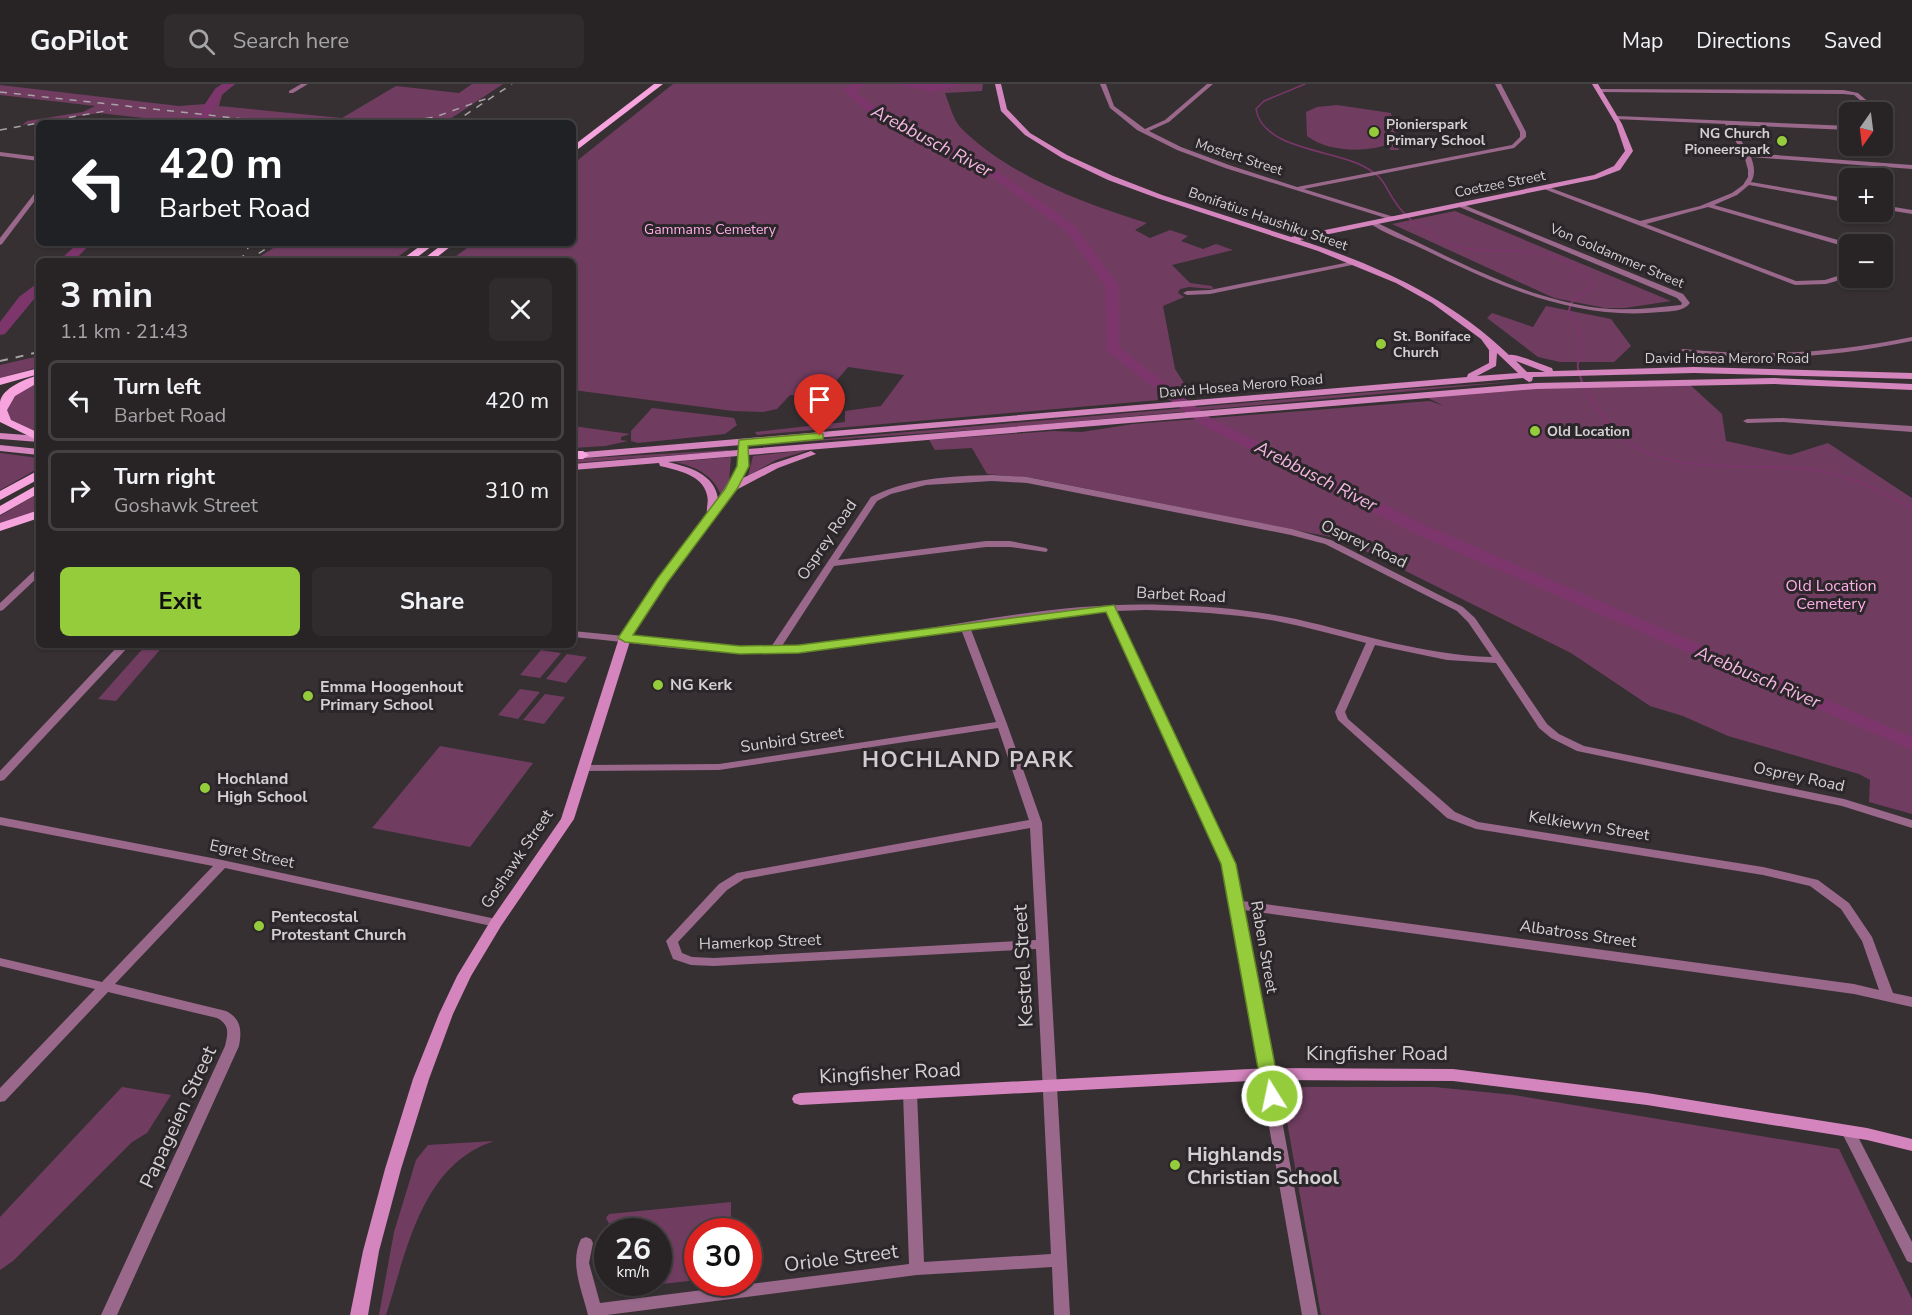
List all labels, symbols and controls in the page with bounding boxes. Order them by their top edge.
search box [164,14,584,68]
text: GoPilot [30,22,128,60]
icon: search [185,25,218,58]
text: Search here [233,26,349,56]
text: Map [1622,27,1663,55]
text: Directions [1696,27,1791,55]
text: Saved [1824,27,1882,55]
water label: Arebbusch River [867,99,997,183]
north arrow [1839,102,1893,156]
map controls [1839,102,1893,288]
place label: Pionierspark Primary School [1386,115,1486,150]
place label: NG Church Pioneerspark [1685,124,1770,159]
marker: Pionierspark Primary School [1367,125,1381,139]
street label: Mostert Street [1193,134,1285,180]
marker: NG Church Pioneerspark [1775,134,1789,148]
text: 420 m [159,136,283,193]
icon: left [60,144,138,222]
street label: Coetzee Street [1453,166,1547,202]
button: + [1839,168,1893,222]
street label: Bonifatius Haushiku Street [1186,183,1350,255]
text: Barbet Road [159,190,311,227]
street label: Von Goldammer Street [1546,219,1687,293]
park label: Gammams Cemetery [644,220,777,239]
button: − [1839,234,1893,288]
text: 3 min [60,271,153,320]
button: close [489,278,552,341]
text: 1.1 km · 21:43 [60,318,188,345]
place label: St. Boniface Church [1393,327,1471,362]
marker: St. Boniface Church [1374,337,1388,351]
street label: David Hosea Meroro Road [1645,349,1809,368]
street label: David Hosea Meroro Road [1158,369,1324,403]
text: Turn left [114,372,201,402]
pin [794,374,845,436]
icon: arrive [803,383,836,416]
icon: left [63,384,96,417]
text: 420 m [485,386,549,416]
text: Barbet Road [114,402,226,429]
place label: Old Location [1547,422,1630,441]
marker: Old Location [1528,424,1542,438]
water label: Arebbusch River [1250,435,1381,517]
text: Turn right [114,462,215,492]
icon: right [63,474,96,507]
text: 310 m [485,476,549,506]
text: Goshawk Street [114,492,258,519]
street label: Osprey Road [792,495,862,585]
street label: Osprey Road [1317,514,1411,574]
button: Exit [60,567,300,636]
button: Share [312,567,552,636]
park label: Old Location Cemetery [1786,575,1877,615]
street label: Barbet Road [1136,582,1226,608]
water label: Arebbusch River [1691,640,1825,714]
place label: NG Kerk [670,674,732,696]
place label: Emma Hoogenhout Primary School [320,676,464,716]
marker: NG Kerk [651,678,665,692]
marker: Emma Hoogenhout Primary School [301,689,315,703]
street label: Sunbird Street [739,722,845,758]
district label: HOCHLAND PARK [862,745,1074,775]
street label: Osprey Road [1751,757,1847,797]
place label: Hochland High School [217,768,307,808]
marker: Hochland High School [198,781,212,795]
street label: Goshawk Street [476,805,558,913]
street label: Kelkiewyn Street [1527,806,1651,846]
street label: Egret Street [208,834,297,874]
street label: Raben Street [1245,899,1283,996]
street label: Kestrel Street [1006,903,1040,1028]
place label: Pentecostal Protestant Church [271,906,406,946]
street label: Albatross Street [1518,915,1638,953]
marker: Pentecostal Protestant Church [252,919,266,933]
street label: Hamerkop Street [698,929,822,955]
street label: Kingfisher Road [1306,1040,1448,1067]
street label: Papageien Street [133,1041,223,1192]
street label: Kingfisher Road [818,1056,962,1090]
position arrow [1240,1064,1304,1128]
place label: Highlands Christian School [1187,1141,1339,1191]
marker: Highlands Christian School [1168,1158,1182,1172]
speed limit sign: 30 [684,1218,762,1296]
text: 26 [615,1229,651,1270]
street label: Oriole Street [783,1238,900,1278]
text: km/h [616,1262,650,1282]

